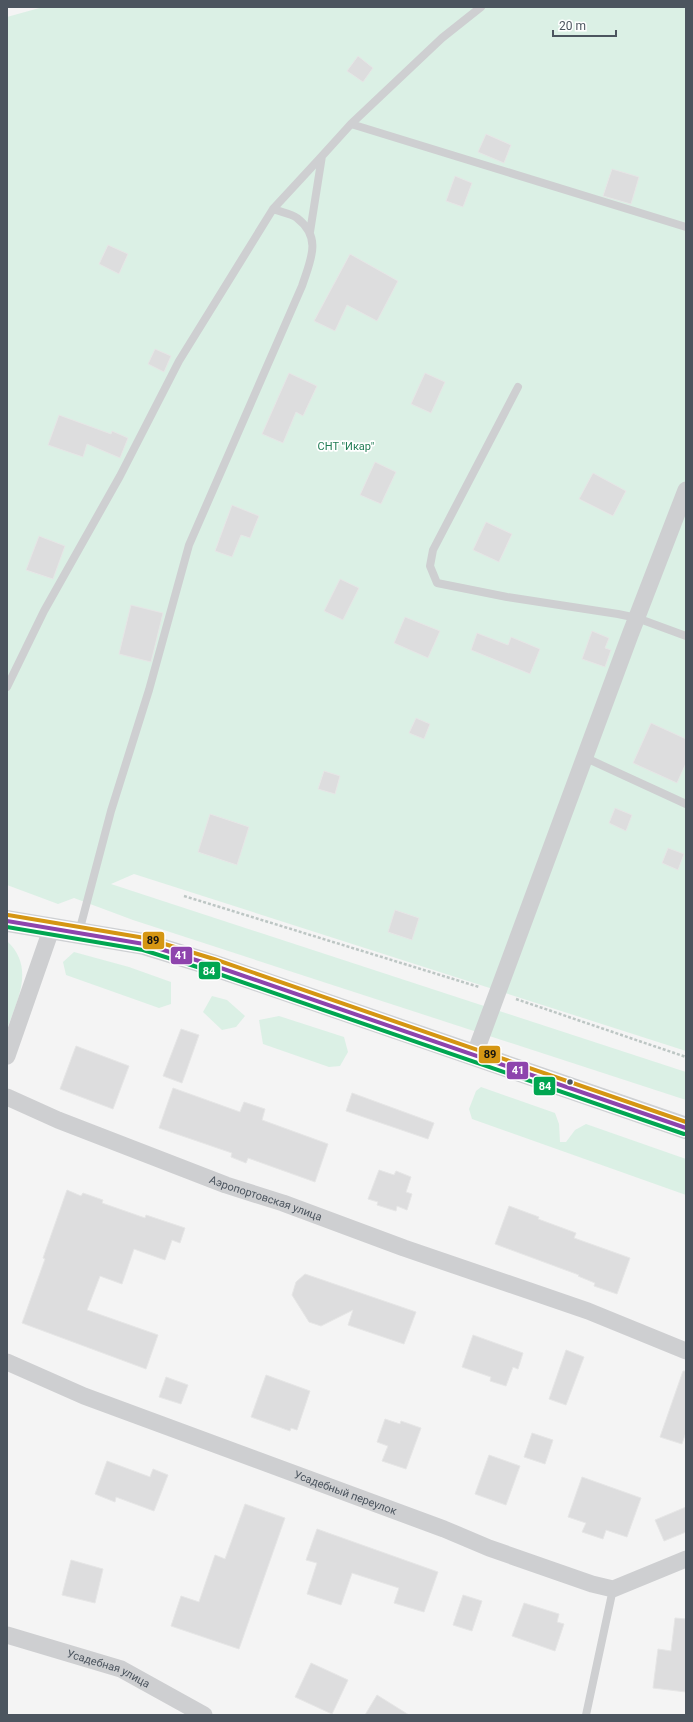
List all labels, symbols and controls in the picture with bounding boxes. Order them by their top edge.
scale bar [553,12,616,38]
text: 20 m [559,19,586,33]
park label: СНТ "Икар" [318,440,374,453]
line badge: 89 [142,931,165,950]
text: 89 [147,934,159,947]
line badge: 41 [170,946,193,965]
text: 41 [175,949,187,962]
line badge: 84 [198,961,221,980]
text: 84 [203,965,216,978]
line badge: 89 [478,1045,501,1064]
text: 89 [484,1048,496,1061]
line badge: 41 [506,1061,529,1080]
text: 41 [512,1064,524,1077]
line badge: 84 [533,1076,556,1096]
unlabelled marker [565,1077,575,1087]
text: 84 [539,1080,552,1093]
street label: Аэропортовская улица [207,1173,324,1224]
street label: Усадебный переулок [292,1468,399,1518]
street label: Усадебная улица [65,1647,152,1691]

